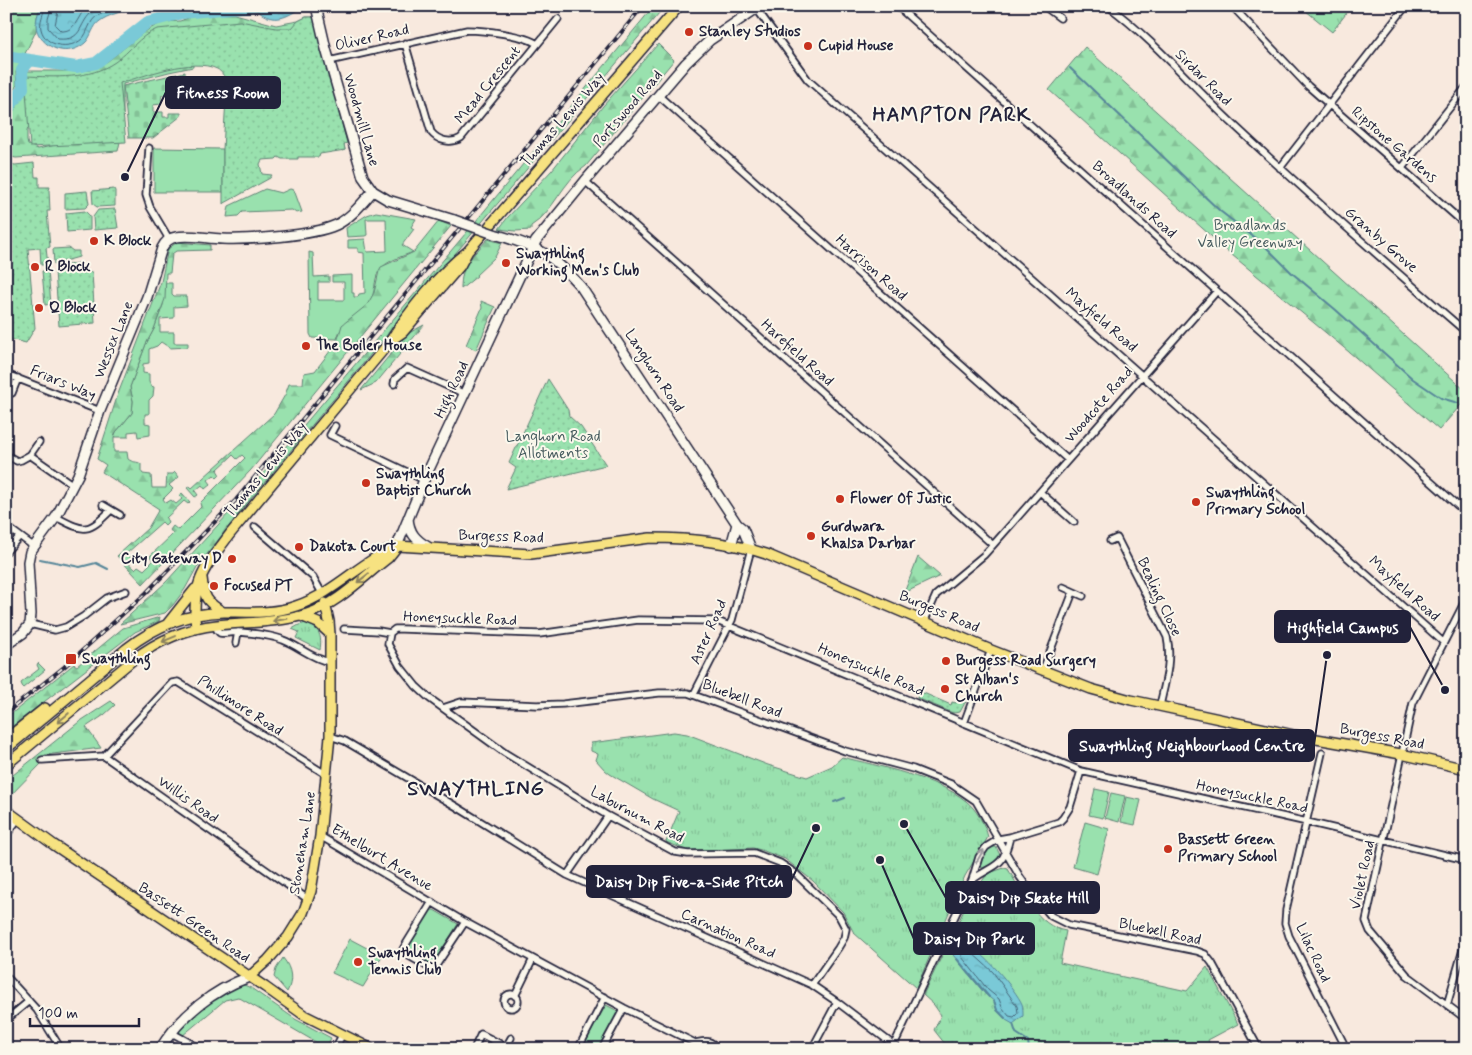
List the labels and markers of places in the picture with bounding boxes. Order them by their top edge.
place label: Stanley Studios [699,22,801,42]
marker: Stanley Studios [683,26,695,38]
place label: Cupid House [818,36,894,56]
marker: Cupid House [802,40,814,52]
callout: Fitness Room [166,77,280,108]
place label: K Block [104,231,152,251]
marker: K Block [88,235,100,247]
place label: Swaythling Working Men's Club [515,244,640,283]
place label: R Block [45,257,91,277]
marker: Swaythling Working Men's Club [500,257,512,269]
marker: R Block [29,261,41,273]
place label: Q Block [49,298,97,318]
marker: Q Block [33,302,45,314]
place label: The Boiler House [316,336,423,356]
marker: The Boiler House [300,340,312,352]
place label: Swaythling Baptist Church [376,464,472,501]
marker: Swaythling Baptist Church [360,477,372,489]
place label: Swaythling Primary School [1206,483,1305,520]
place label: Flower Of Justic [850,489,952,509]
marker: Flower Of Justic [834,493,846,505]
marker: Swaythling Primary School [1190,496,1202,508]
place label: Gurdwara Khalsa Darbar [821,517,916,554]
marker: Gurdwara Khalsa Darbar [805,530,817,542]
place label: Dakota Court [309,537,396,557]
marker: Dakota Court [293,541,305,553]
place label: City Gateway D [121,549,222,569]
marker: City Gateway D [226,553,238,565]
place label: Focused PT [224,576,293,596]
marker: Focused PT [208,580,220,592]
callout: Highfield Campus [1275,611,1410,642]
place label: Swaythling [82,649,151,671]
place label: Burgess Road Surgery [956,651,1096,673]
marker: Swaythling [64,652,78,666]
marker: Burgess Road Surgery [940,655,952,667]
place label: St Alban's Church [955,670,1019,707]
marker: St Alban's Church [939,683,951,695]
callout: Swaythling Neighbourhood Centre [1069,730,1314,761]
place label: Bassett Green Primary School [1178,830,1277,867]
marker: Bassett Green Primary School [1162,843,1174,855]
callout: Daisy Dip Five-a-Side Pitch [587,866,791,897]
callout: Daisy Dip Skate Hill [946,882,1099,913]
callout: Daisy Dip Park [914,923,1034,954]
place label: Swaythling Tennis Club [368,943,442,980]
marker: Swaythling Tennis Club [352,956,364,968]

